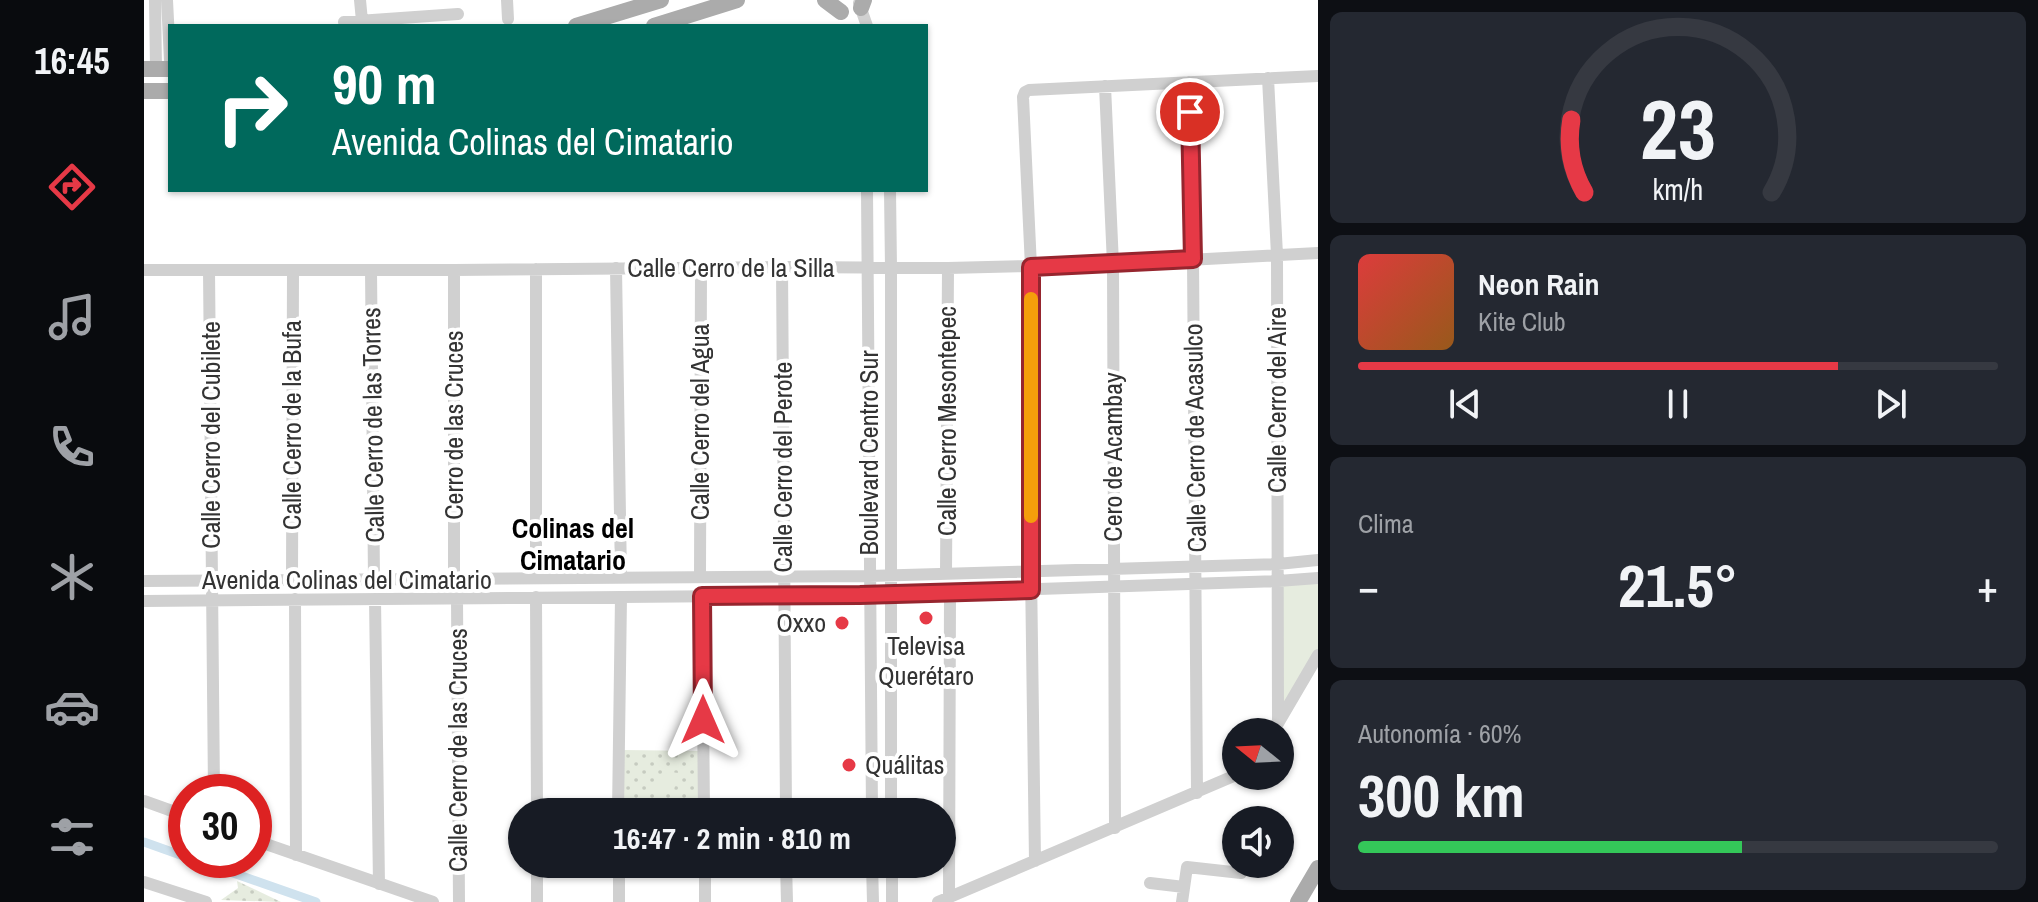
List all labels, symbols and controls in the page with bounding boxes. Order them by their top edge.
text: 16:45 [34,37,110,85]
text: 90 m [332,46,437,121]
icon: right [200,56,304,160]
text: 23 [1640,73,1716,185]
pin [1156,78,1224,146]
icon: arrive [1168,90,1212,134]
text: Avenida Colinas del Cimatario [332,118,734,166]
icon: directions [44,159,100,215]
text: km/h [1653,170,1703,209]
street label: Calle Cerro de la Silla [627,250,835,285]
text: Neon Rain [1478,264,1600,304]
icon: music [44,289,100,345]
text: Kite Club [1478,304,1566,339]
street label: Calle Cerro Mesontepec [929,306,964,536]
street label: Calle Cerro de las Torres [353,307,392,543]
street label: Calle Cerro del Aire [1259,307,1294,493]
street label: Calle Cerro de la Bufa [274,320,309,530]
street label: Calle Cerro del Cubilete [193,321,228,549]
street label: Calle Cerro del Agua [682,323,717,520]
street label: Calle Cerro de Acasulco [1175,323,1214,553]
street label: Cerro de las Cruces [436,330,471,520]
street label: Boulevard Centro Sur [851,350,886,556]
street label: Calle Cerro del Perote [765,362,800,572]
street label: Cero de Acambay [1095,372,1130,542]
icon: previous [1443,382,1487,426]
icon: pause [1656,382,1700,426]
icon: next [1869,382,1913,426]
icon: phone [44,419,100,475]
text: Clima [1358,506,1414,541]
district label: Colinas del Cimatario [512,509,634,579]
text: 21.5° [1618,545,1738,626]
icon: climate [44,549,100,605]
text: − [1358,556,1379,616]
text: + [1977,556,1998,616]
street label: Avenida Colinas del Cimatario [201,562,492,597]
place label: Oxxo [776,605,826,640]
marker: Televisa Querétaro [917,609,935,627]
marker: Oxxo [833,614,851,632]
street label: Calle Cerro de las Cruces [440,628,475,872]
place label: Televisa Querétaro [878,628,974,693]
position arrow [661,678,745,762]
icon: car [44,679,100,735]
text: Autonomía · 60% [1358,716,1522,751]
north arrow [1222,718,1294,790]
map controls [1222,718,1294,878]
place label: Quálitas [865,747,944,782]
text: 300 km [1358,755,1525,836]
marker: Quálitas [840,756,858,774]
speed limit sign: 30 [168,774,272,878]
button: sound [1222,806,1294,878]
icon: filters [44,809,100,865]
text: 16:47 · 2 min · 810 m [613,818,851,858]

